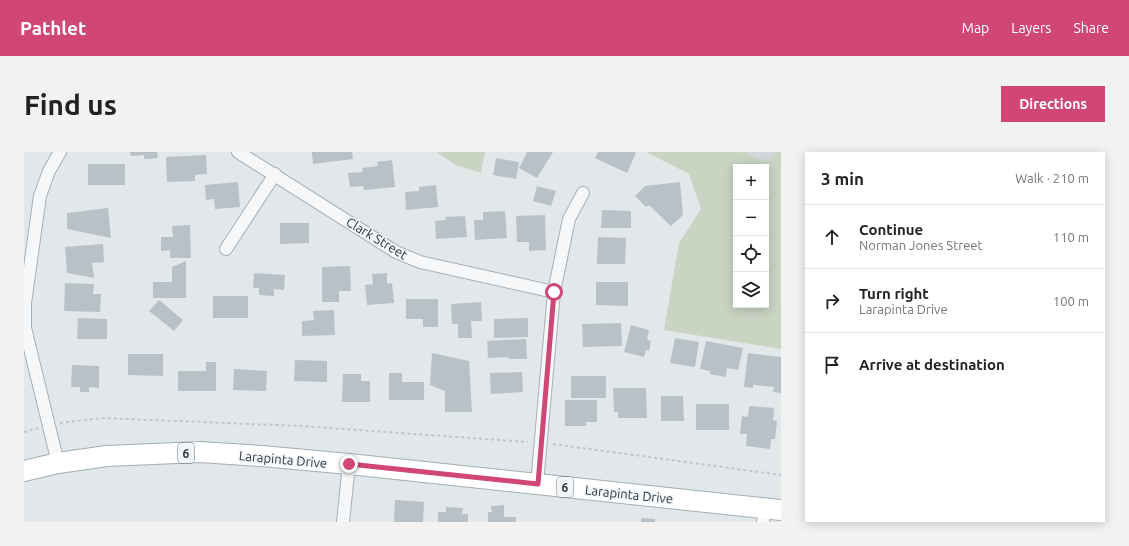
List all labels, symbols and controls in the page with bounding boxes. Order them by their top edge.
text: Pathlet [20,17,86,39]
text: Map [962,20,989,36]
text: Layers [1011,20,1051,36]
text: Share [1073,20,1109,36]
button: Directions [1001,86,1105,122]
text: Find us [24,89,117,120]
map controls [733,164,769,308]
button: + [733,164,769,200]
text: 3 min [821,169,864,188]
text: Walk · 210 m [1015,171,1089,185]
button: − [733,200,769,236]
street label: Clark Street [344,214,410,262]
text: Continue [859,221,923,238]
icon: ahead [821,226,843,248]
text: 110 m [1053,230,1089,244]
button: locate [733,236,769,272]
text: Norman Jones Street [859,238,983,252]
button: layers [733,272,769,308]
route start [545,283,563,301]
text: Turn right [859,285,929,302]
icon: right [821,290,843,312]
text: 100 m [1053,294,1089,308]
text: Larapinta Drive [859,302,948,316]
icon: arrive [821,354,843,376]
text: Arrive at destination [859,356,1005,373]
road number: 6 [178,443,194,463]
street label: Larapinta Drive [238,448,328,470]
route end [340,455,358,473]
road number: 6 [557,477,573,497]
street label: Larapinta Drive [584,482,674,506]

